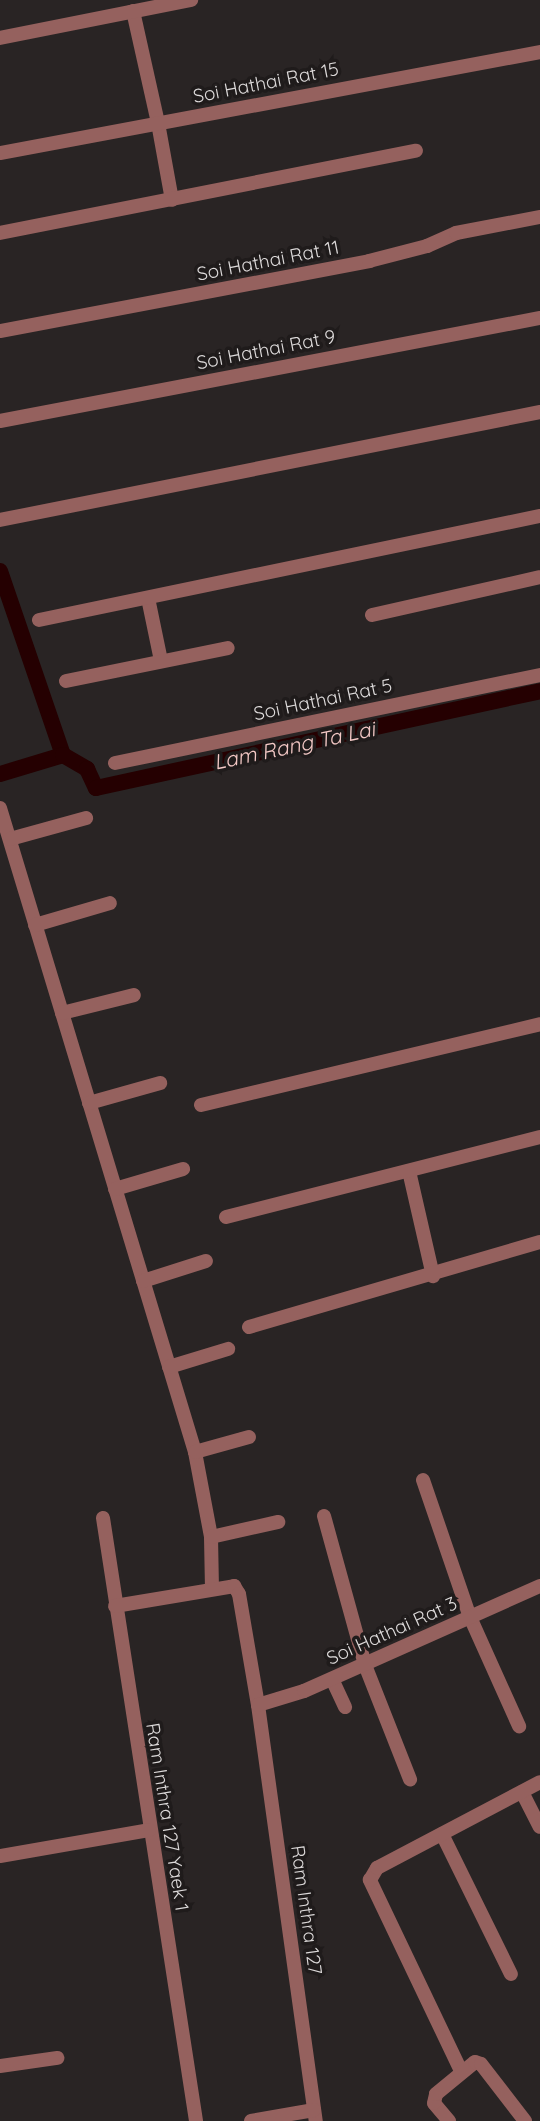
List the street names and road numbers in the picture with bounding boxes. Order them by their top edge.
street label: Soi Hathai Rat 15 [191,58,341,108]
street label: Soi Hathai Rat 11 [195,236,341,286]
street label: Soi Hathai Rat 9 [195,325,337,375]
street label: Soi Hathai Rat 5 [252,674,394,726]
street label: Soi Hathai Rat 3 [323,1592,461,1670]
street label: Ram Inthra 127 Yaek 1 [141,1721,193,1913]
street label: Ram Inthra 127 [286,1844,326,1976]

